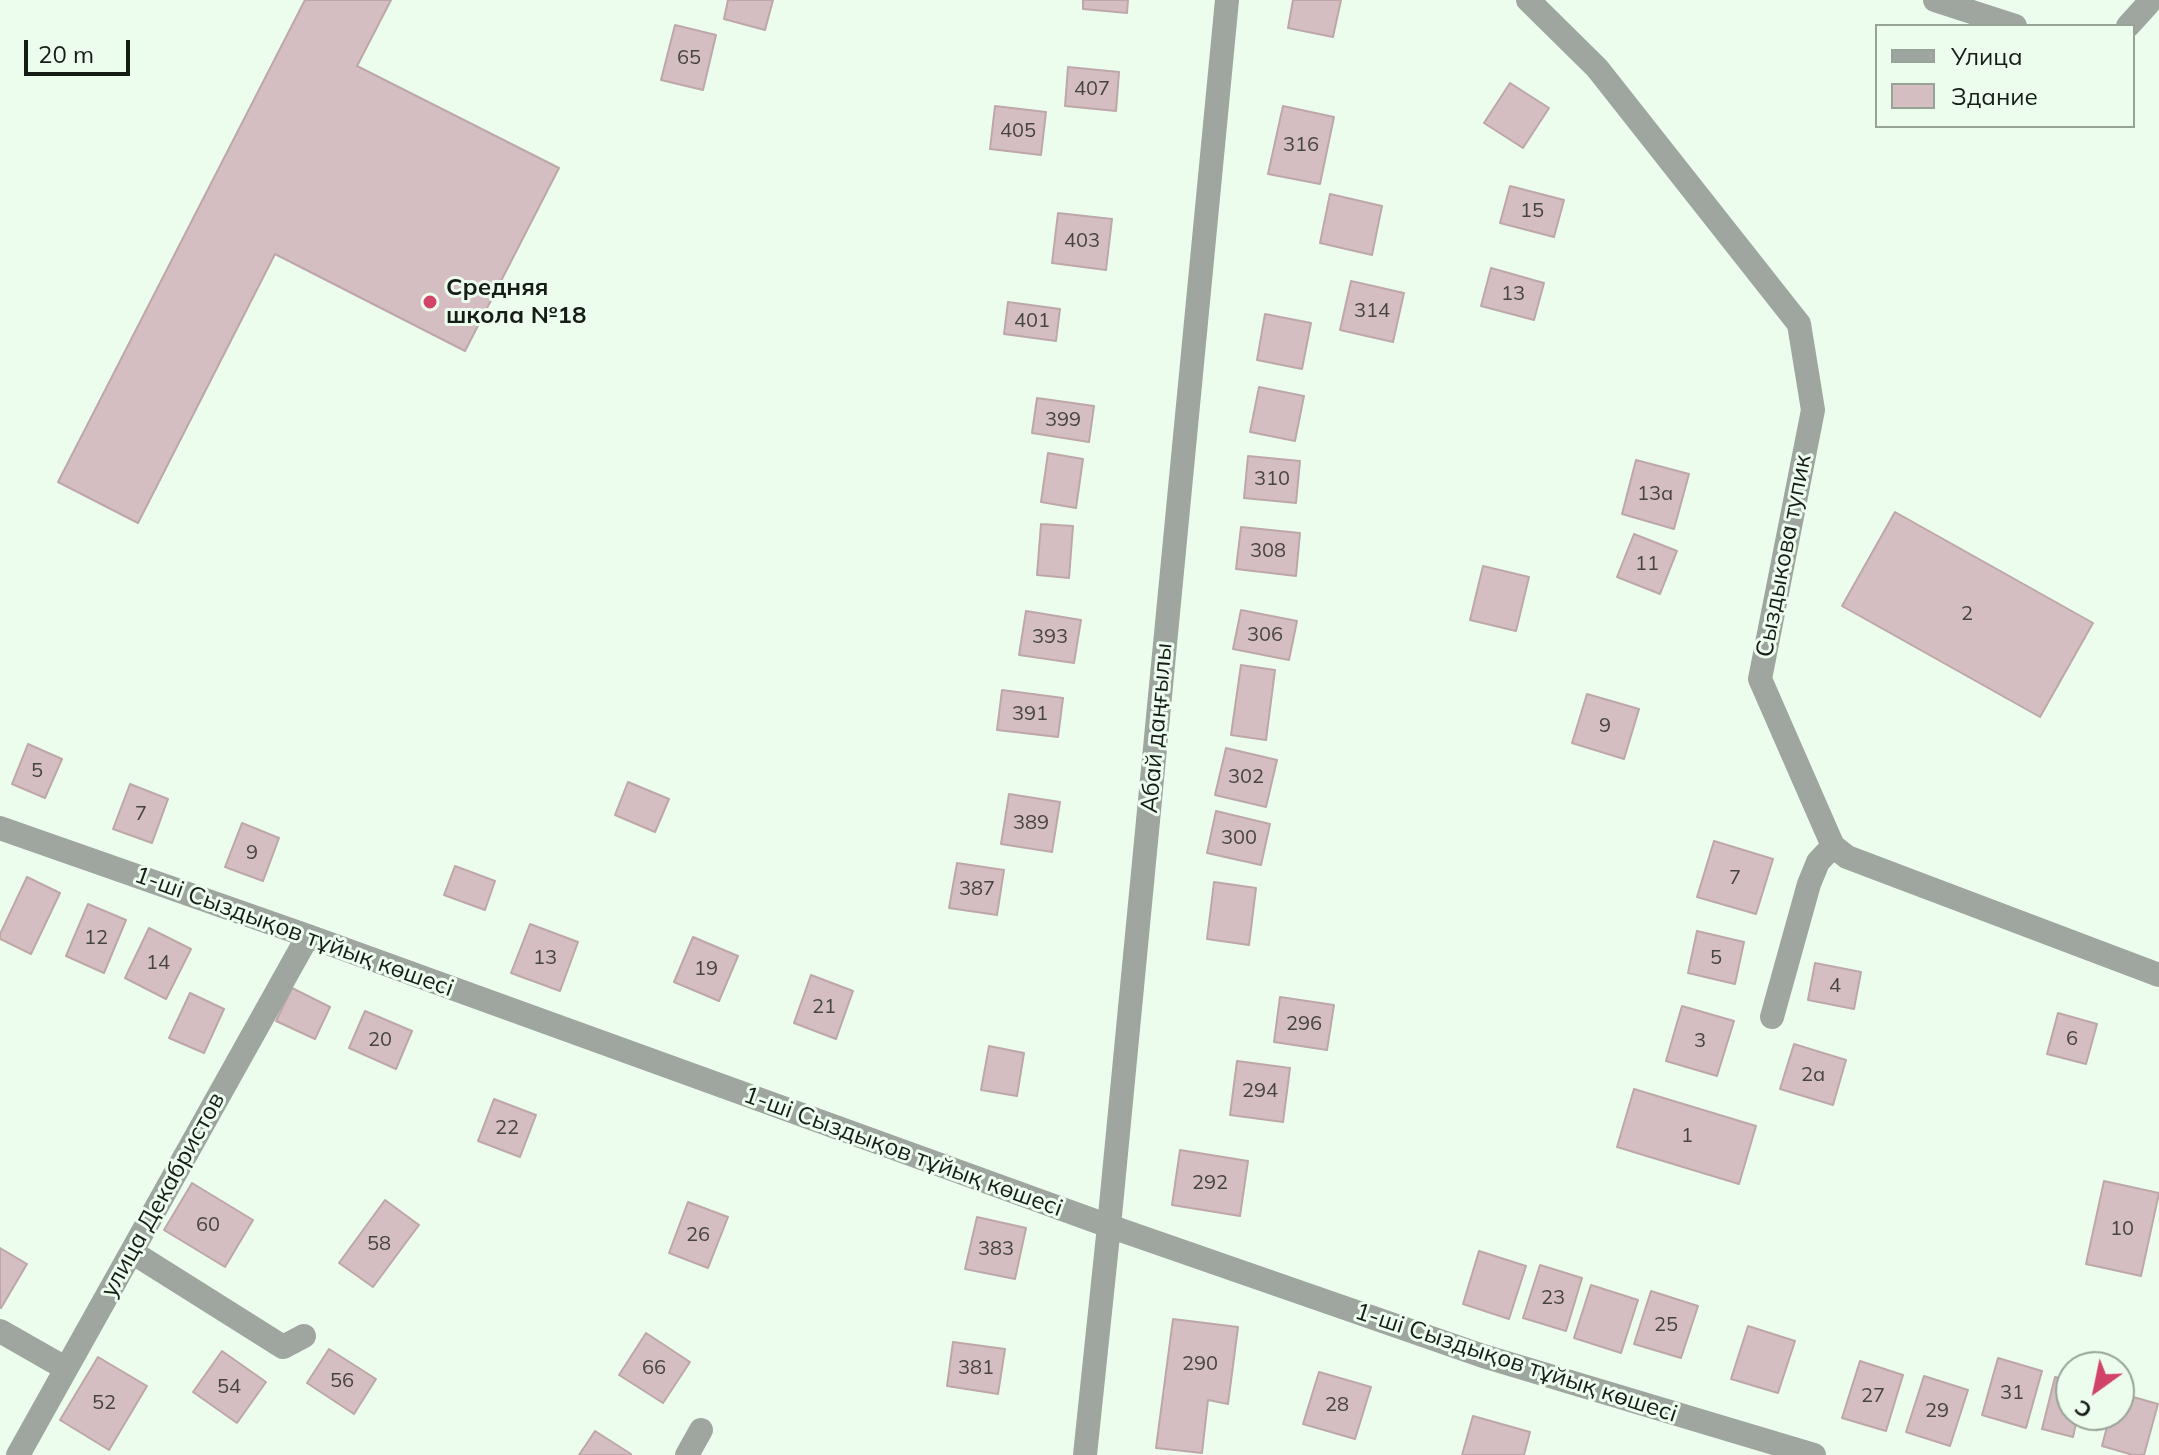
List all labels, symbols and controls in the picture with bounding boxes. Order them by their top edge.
scale bar [28,24,134,74]
legend [1875,24,2135,128]
text: 20 m [38,39,94,69]
text: Улица [1951,41,2023,71]
house number: 65 [677,46,701,70]
house number: 407 [1074,77,1110,101]
text: Здание [1951,81,2038,111]
house number: 405 [1000,119,1036,143]
house number: 316 [1283,133,1319,157]
house number: 15 [1520,199,1544,223]
house number: 403 [1064,229,1100,253]
place label: Средняя школа №18 [446,274,586,330]
house number: 13 [1501,282,1525,306]
marker: Средняя школа №18 [421,293,439,311]
house number: 314 [1354,299,1390,323]
house number: 401 [1014,309,1050,333]
house number: 399 [1045,408,1081,432]
street label: Сыздыкова тупик [1750,452,1818,660]
house number: 310 [1254,467,1290,491]
house number: 13а [1637,482,1673,506]
house number: 308 [1250,539,1286,563]
house number: 11 [1635,552,1659,576]
house number: 2 [1961,602,1973,626]
house number: 306 [1247,623,1283,647]
house number: 393 [1032,625,1068,649]
street label: Абай даңғылы [1135,642,1179,814]
house number: 391 [1012,702,1048,726]
house number: 9 [1599,714,1611,738]
house number: 5 [31,759,43,783]
house number: 302 [1228,765,1264,789]
house number: 7 [135,802,147,826]
house number: 389 [1013,811,1049,835]
house number: 300 [1221,826,1257,850]
house number: 9 [246,841,258,865]
street label: 1-ші Сыздықов тұйық көшесі [131,861,457,1003]
house number: 7 [1729,866,1741,890]
house number: 387 [959,877,995,901]
house number: 12 [84,926,108,950]
house number: 13 [533,946,557,970]
house number: 5 [1710,946,1722,970]
house number: 14 [146,951,170,975]
house number: 19 [694,957,718,981]
house number: 4 [1829,974,1841,998]
house number: 21 [812,995,836,1019]
house number: 296 [1286,1012,1322,1036]
house number: 6 [2066,1027,2078,1051]
house number: 20 [368,1028,392,1052]
house number: 3 [1694,1029,1706,1053]
house number: 2а [1801,1063,1825,1087]
house number: 294 [1242,1079,1278,1103]
street label: 1-ші Сыздықов тұйық көшесі [740,1081,1066,1223]
street label: улица Декабристов [95,1088,231,1302]
house number: 22 [495,1116,519,1140]
house number: 1 [1681,1124,1693,1148]
house number: 292 [1192,1171,1228,1195]
house number: 60 [196,1213,220,1237]
house number: 10 [2110,1217,2134,1241]
house number: 26 [686,1223,710,1247]
house number: 58 [367,1232,391,1256]
house number: 383 [978,1237,1014,1261]
house number: 23 [1541,1286,1565,1310]
street label: 1-ші Сыздықов тұйық көшесі [1351,1297,1681,1429]
house number: 25 [1654,1313,1678,1337]
north arrow [2055,1351,2135,1431]
house number: 290 [1182,1352,1218,1376]
house number: 66 [642,1356,666,1380]
house number: 381 [958,1356,994,1380]
house number: 56 [330,1369,354,1393]
house number: 54 [217,1375,241,1399]
house number: 31 [2000,1381,2024,1405]
house number: 27 [1861,1384,1885,1408]
house number: 52 [92,1391,116,1415]
house number: 28 [1325,1393,1349,1417]
text: С [2069,1394,2097,1425]
house number: 29 [1925,1399,1949,1423]

